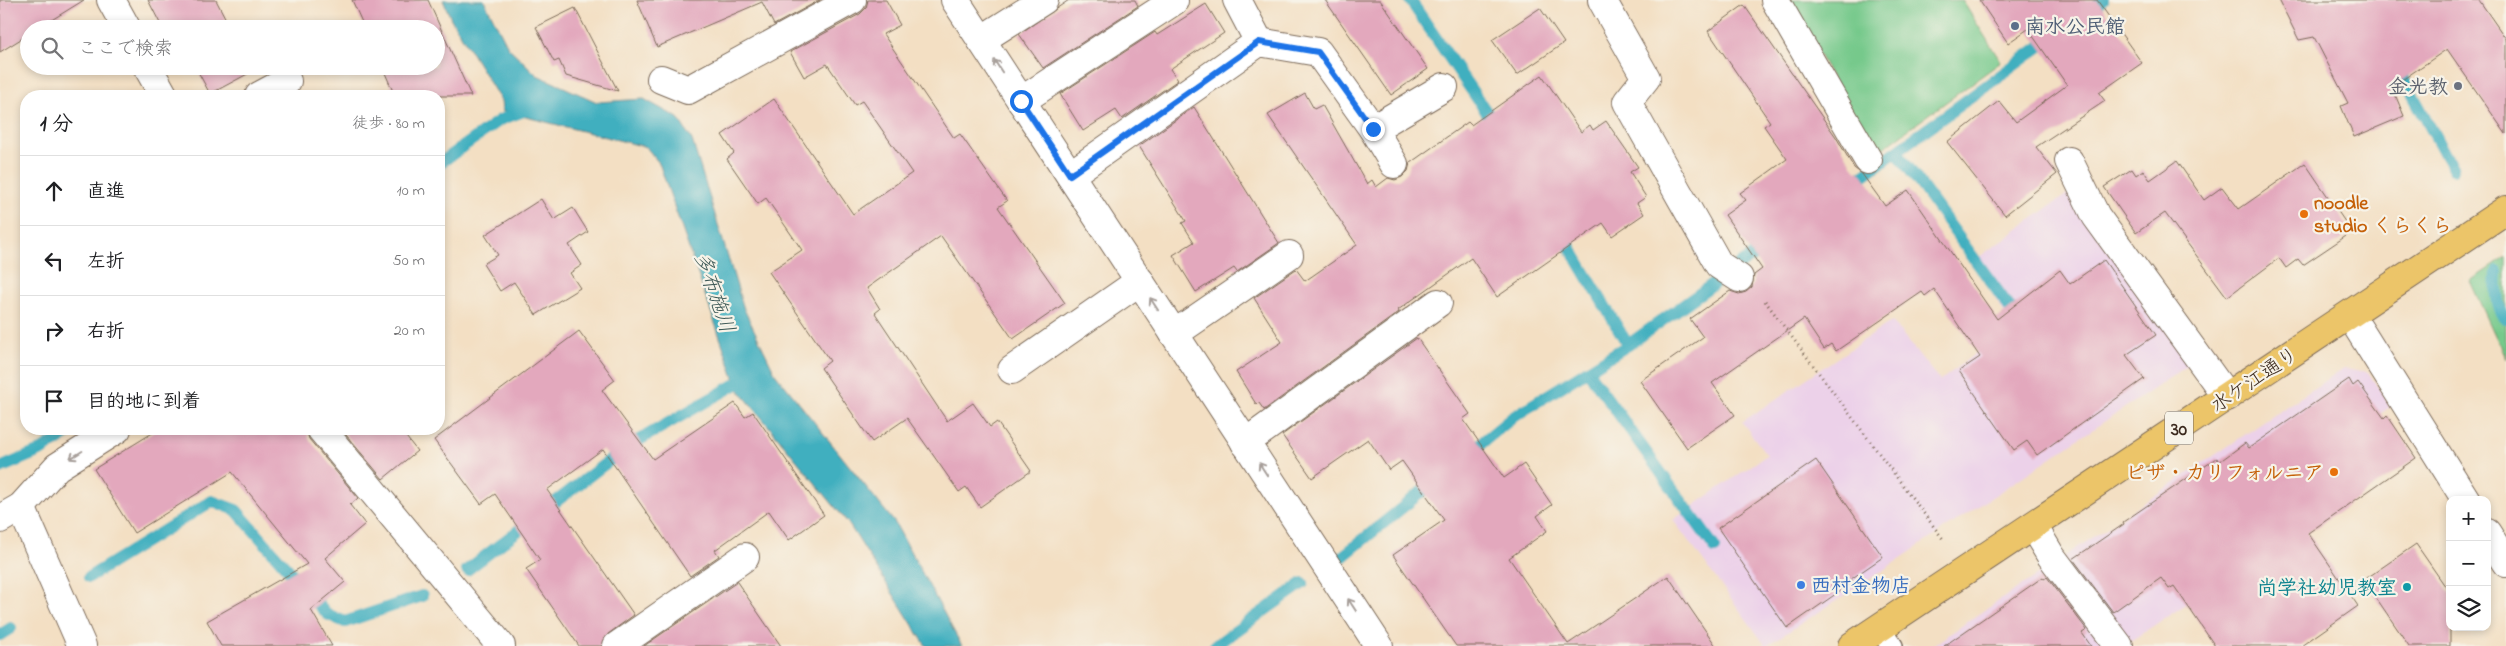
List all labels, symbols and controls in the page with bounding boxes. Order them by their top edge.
place label: 南水公民館 [2025,14,2125,43]
search box [20,20,445,75]
marker: 南水公民館 [2009,20,2021,32]
icon: search [38,34,66,62]
text: ここで検索 [78,36,173,63]
one-way arrow [993,59,1003,73]
place label: 金光教 [2388,74,2448,103]
marker: 金光教 [2452,80,2464,92]
route start [1010,90,1033,113]
text: 1 分 [40,110,73,140]
text: 徒歩 · 80 m [352,112,425,136]
route end [1362,118,1385,141]
icon: ahead [40,177,68,205]
text: 直進 [87,179,125,206]
text: 10 m [397,179,425,203]
place label: noodle studio くらくら [2314,190,2453,242]
marker: noodle studio くらくら [2298,208,2310,220]
icon: left [40,247,68,275]
water label: 多布施川 [685,248,741,337]
text: 左折 [87,249,125,276]
text: 50 m [393,249,425,273]
one-way arrow [1149,298,1159,312]
icon: right [40,317,68,345]
text: 右折 [87,319,125,346]
text: 20 m [394,319,425,343]
street label: 水ケ江通り [2206,341,2305,421]
icon: arrive [40,387,68,415]
text: 目的地に到着 [87,389,201,416]
road number: 30 [2165,412,2193,444]
one-way arrow [70,450,84,460]
place label: ピザ・カリフォルニア [2126,460,2324,489]
one-way arrow [1258,463,1268,477]
marker: ピザ・カリフォルニア [2328,466,2340,478]
map controls [2446,496,2491,631]
button: + [2446,496,2491,541]
button: − [2446,541,2491,586]
place label: 西村金物店 [1811,573,1911,602]
place label: 尚学社幼児教室 [2257,575,2397,604]
marker: 西村金物店 [1795,579,1807,591]
marker: 尚学社幼児教室 [2401,581,2413,593]
button: layers [2446,586,2491,631]
one-way arrow [1347,599,1357,613]

